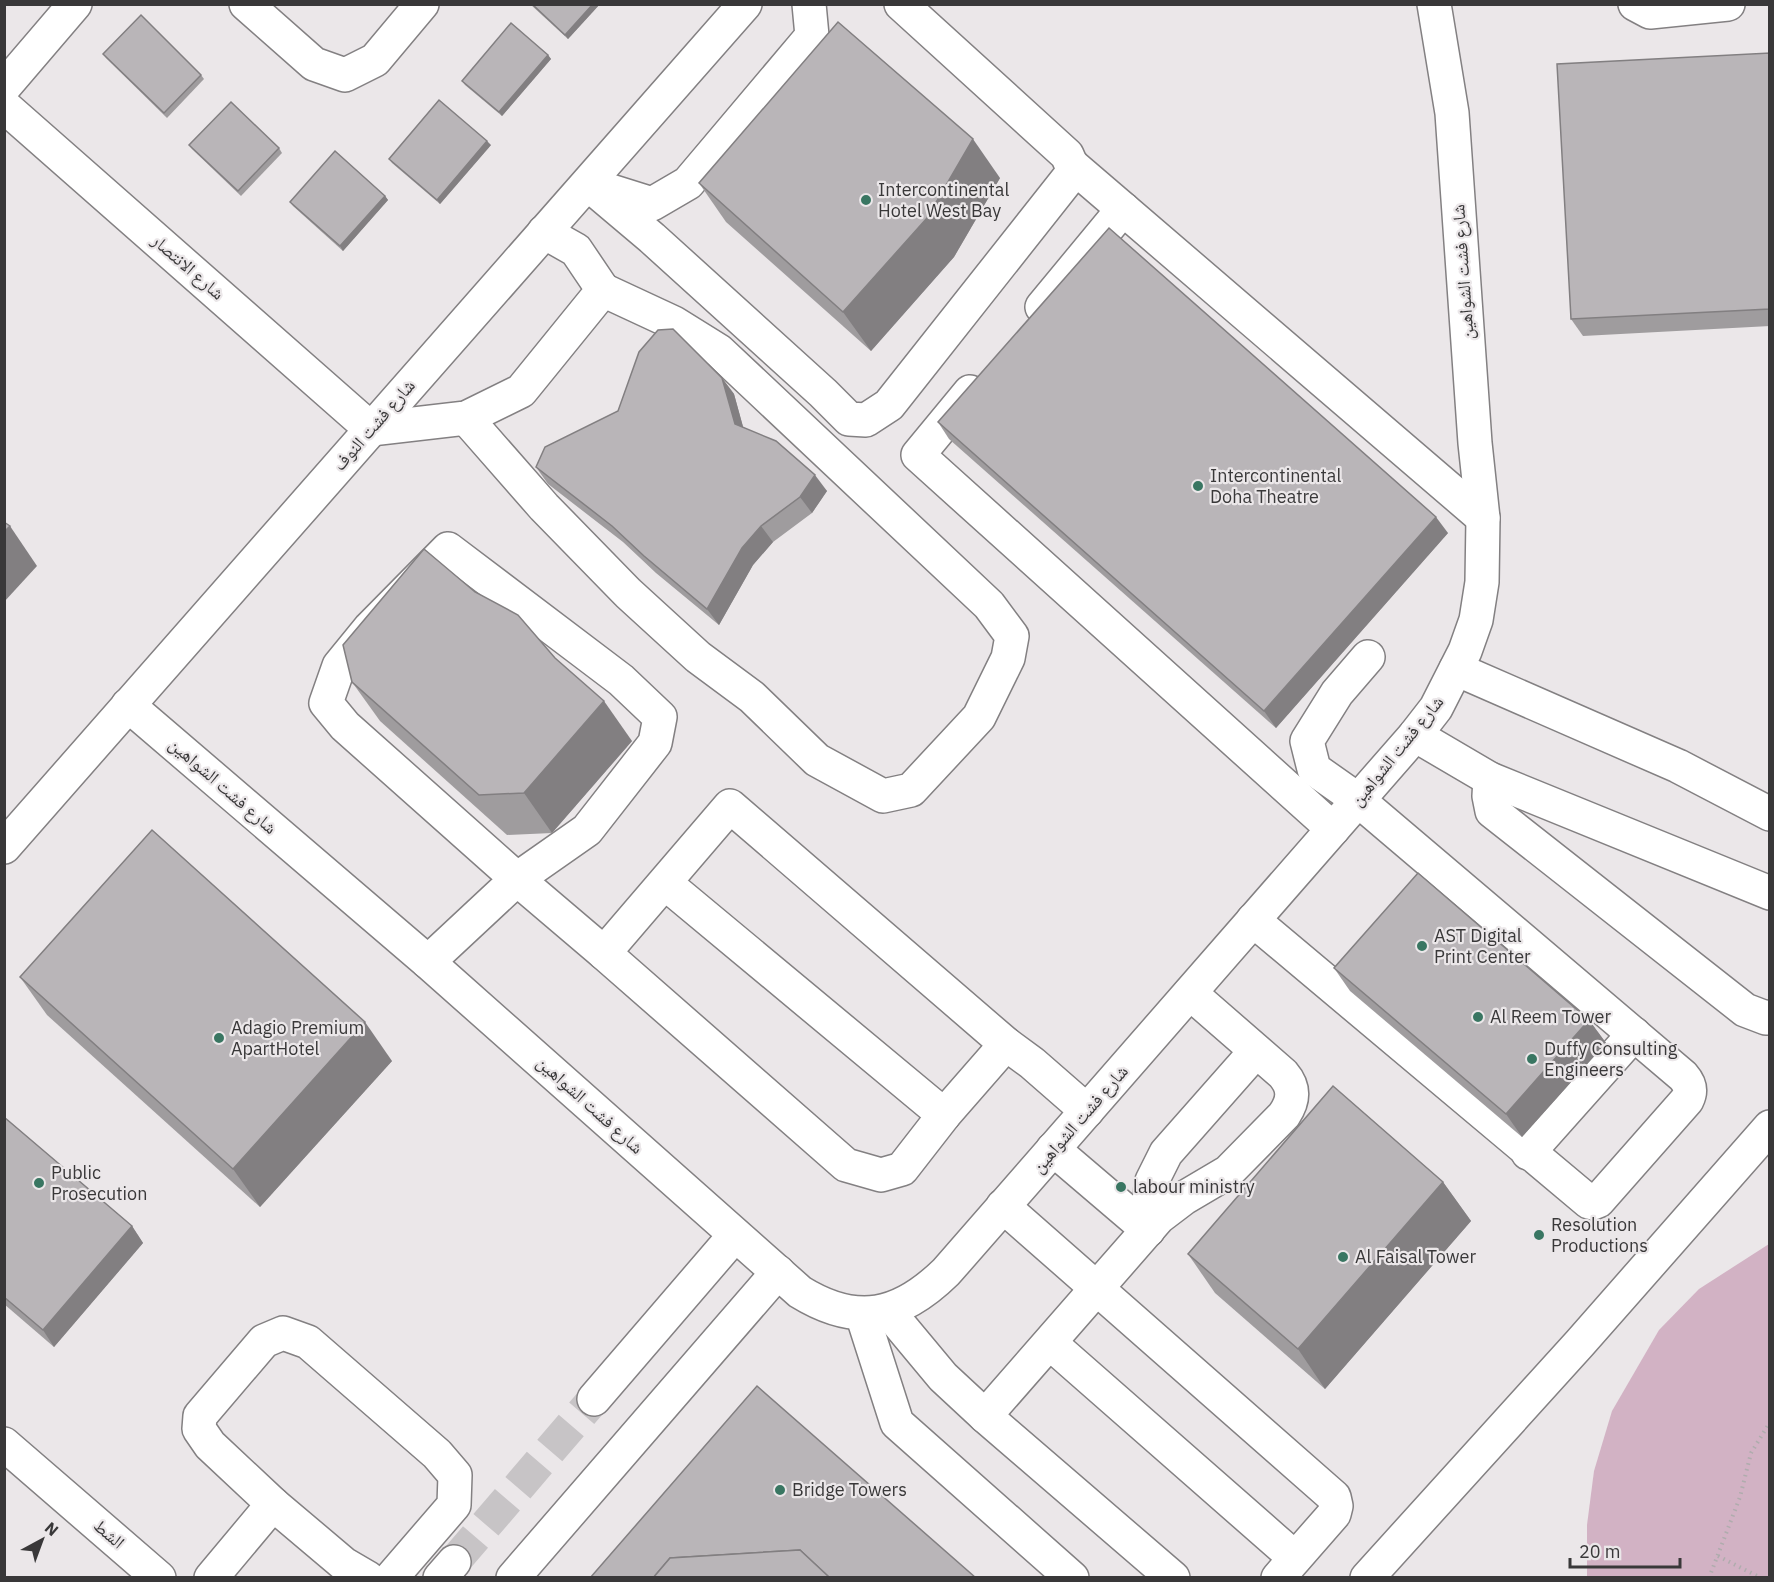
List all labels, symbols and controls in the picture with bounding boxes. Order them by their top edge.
place label: Intercontinental Hotel West Bay [878,178,1009,222]
marker: Intercontinental Hotel West Bay [859,193,873,207]
street label: شارع فشت الشواهين [1446,203,1479,341]
street label: شارع الانتصار [146,228,229,305]
street label: شارع فشت النوف [328,374,420,475]
place label: Intercontinental Doha Theatre [1210,464,1341,508]
marker: Intercontinental Doha Theatre [1191,479,1205,493]
street label: شارع فشت الشواهين [1345,691,1448,811]
street label: شارع فشت الشواهين [165,732,282,839]
place label: AST Digital Print Center [1434,924,1531,968]
marker: AST Digital Print Center [1415,939,1429,953]
place label: Al Reem Tower [1490,1005,1611,1028]
marker: Al Reem Tower [1471,1010,1485,1024]
place label: Adagio Premium ApartHotel [231,1016,364,1060]
marker: Adagio Premium ApartHotel [212,1031,226,1045]
place label: Duffy Consulting Engineers [1544,1037,1678,1081]
street label: شارع فشت الشواهين [532,1051,648,1159]
marker: Duffy Consulting Engineers [1525,1052,1539,1066]
street label: شارع فشت الشواهين [1026,1060,1133,1177]
place label: Public Prosecution [51,1161,147,1205]
place label: labour ministry [1133,1175,1255,1198]
marker: Public Prosecution [32,1176,46,1190]
marker: labour ministry [1114,1180,1128,1194]
place label: Resolution Productions [1551,1213,1648,1257]
marker: Resolution Productions [1532,1228,1546,1242]
place label: Al Faisal Tower [1355,1245,1476,1268]
marker: Al Faisal Tower [1336,1250,1350,1264]
place label: Bridge Towers [792,1478,907,1501]
marker: Bridge Towers [773,1483,787,1497]
north arrow [12,1510,72,1570]
street label: الشط [89,1514,130,1553]
text: N [41,1517,63,1540]
scale bar [1570,1531,1680,1569]
text: 20 m [1579,1540,1621,1563]

